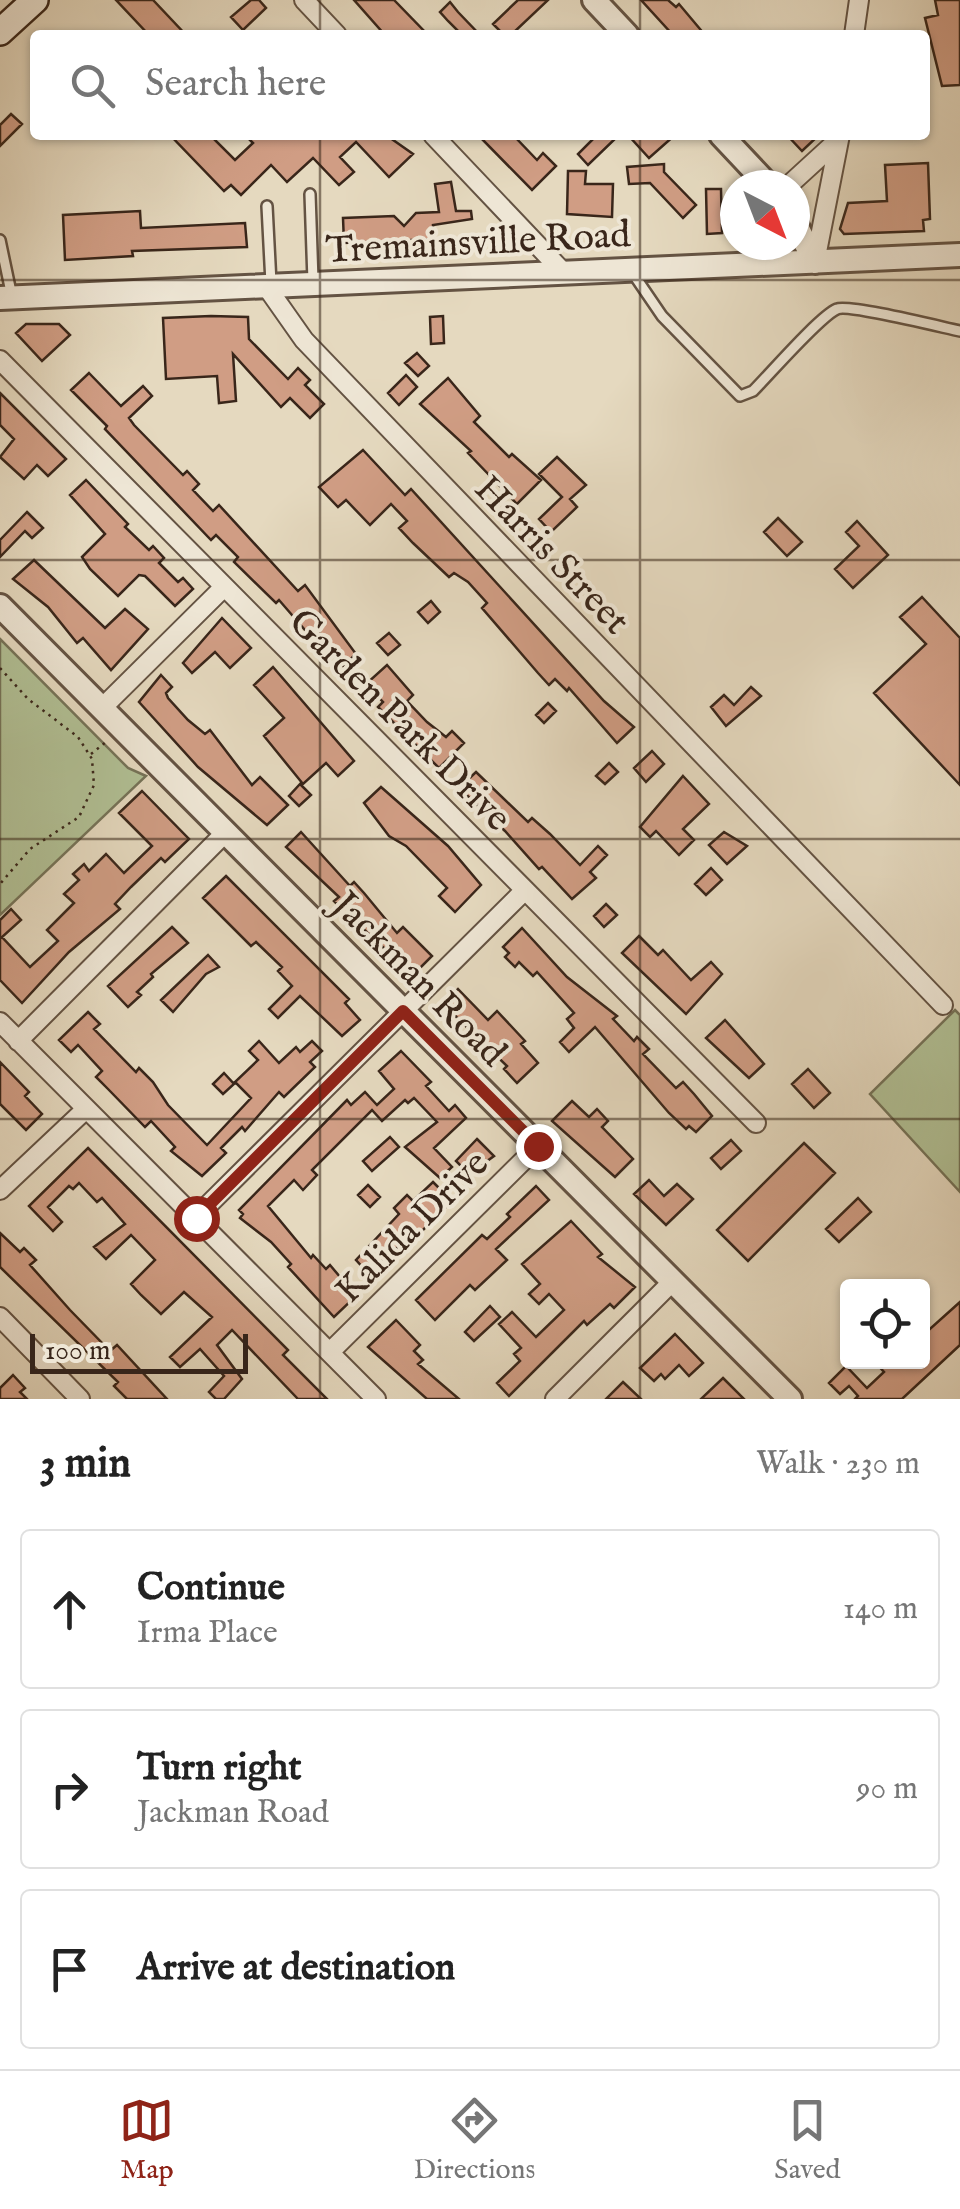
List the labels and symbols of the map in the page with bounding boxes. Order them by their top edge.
north arrow [720,170,810,260]
street label: Tremainsville Road [325,212,632,276]
street label: Harris Street [463,466,639,646]
street label: Garden Park Drive [277,600,520,843]
street label: Jackman Road [318,880,516,1078]
route end [516,1124,562,1170]
street label: Kalida Drive [326,1141,500,1315]
route start [174,1196,220,1242]
scale bar [30,1329,248,1374]

